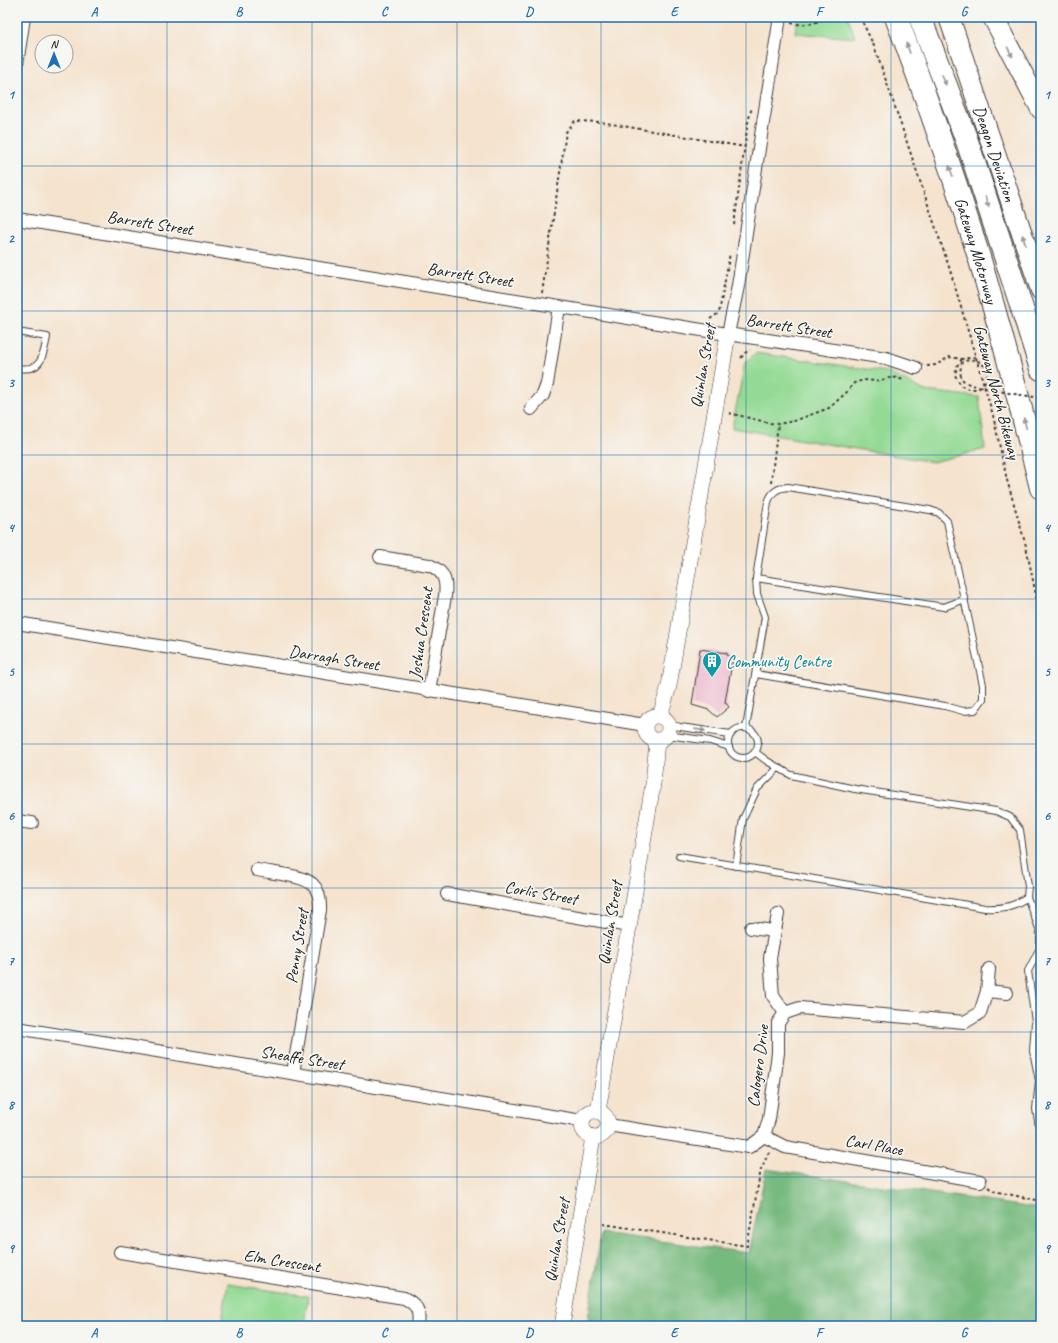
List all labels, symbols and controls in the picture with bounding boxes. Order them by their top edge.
text: A [91,4,99,20]
text: B [236,4,244,20]
text: C [381,4,389,20]
text: D [525,4,534,20]
text: E [671,4,680,20]
text: F [816,4,825,20]
text: G [961,4,969,20]
north arrow [34,34,74,74]
text: N [51,37,60,51]
one-way arrow [904,42,910,54]
one-way arrow [1007,46,1014,58]
one-way arrow [941,74,947,86]
text: 1 [8,87,16,103]
text: 1 [1044,87,1052,103]
street label: Deagon Deviation [969,103,1021,205]
one-way arrow [948,164,954,176]
street label: Gateway Motorway [950,195,1003,307]
one-way arrow [984,196,990,208]
street label: Barrett Street [106,206,196,240]
text: 2 [8,231,15,247]
text: 2 [1044,231,1051,247]
one-way arrow [1021,233,1027,245]
street label: Barrett Street [426,258,516,292]
street label: Barrett Street [745,309,835,343]
street label: Quinlan Street [685,320,721,409]
street label: Gateway North Bikeway [969,323,1025,462]
text: 3 [8,375,15,391]
text: 3 [1044,375,1051,391]
one-way arrow [1022,417,1028,429]
text: 4 [8,520,16,536]
text: 4 [1044,520,1052,536]
street label: Joshua Crescent [404,584,438,681]
street label: Darragh Street [287,641,383,676]
building icon: Community Centre [701,650,723,678]
place label: Community Centre [726,651,833,672]
text: 5 [8,664,15,680]
text: 5 [1044,664,1051,680]
one-way arrow [694,727,706,733]
text: 6 [8,808,15,824]
text: 6 [1044,808,1051,824]
street label: Corlis Street [503,876,581,910]
street label: Quinlan Street [593,877,627,966]
street label: Penny Street [281,905,314,985]
text: 7 [8,953,15,969]
text: 7 [1044,953,1051,969]
street label: Calogero Drive [743,1022,774,1108]
street label: Sheaffe Street [259,1041,347,1075]
text: 8 [8,1097,16,1113]
text: 8 [1044,1097,1052,1113]
street label: Carl Place [844,1130,906,1161]
street label: Quinlan Street [539,1194,575,1283]
text: 9 [8,1241,15,1257]
text: 9 [1044,1241,1051,1257]
street label: Elm Crescent [243,1245,324,1278]
text: A [91,1325,99,1341]
text: B [236,1325,244,1341]
text: C [381,1325,389,1341]
text: D [525,1325,534,1341]
text: E [671,1325,680,1341]
text: F [816,1325,825,1341]
text: G [961,1325,969,1341]

